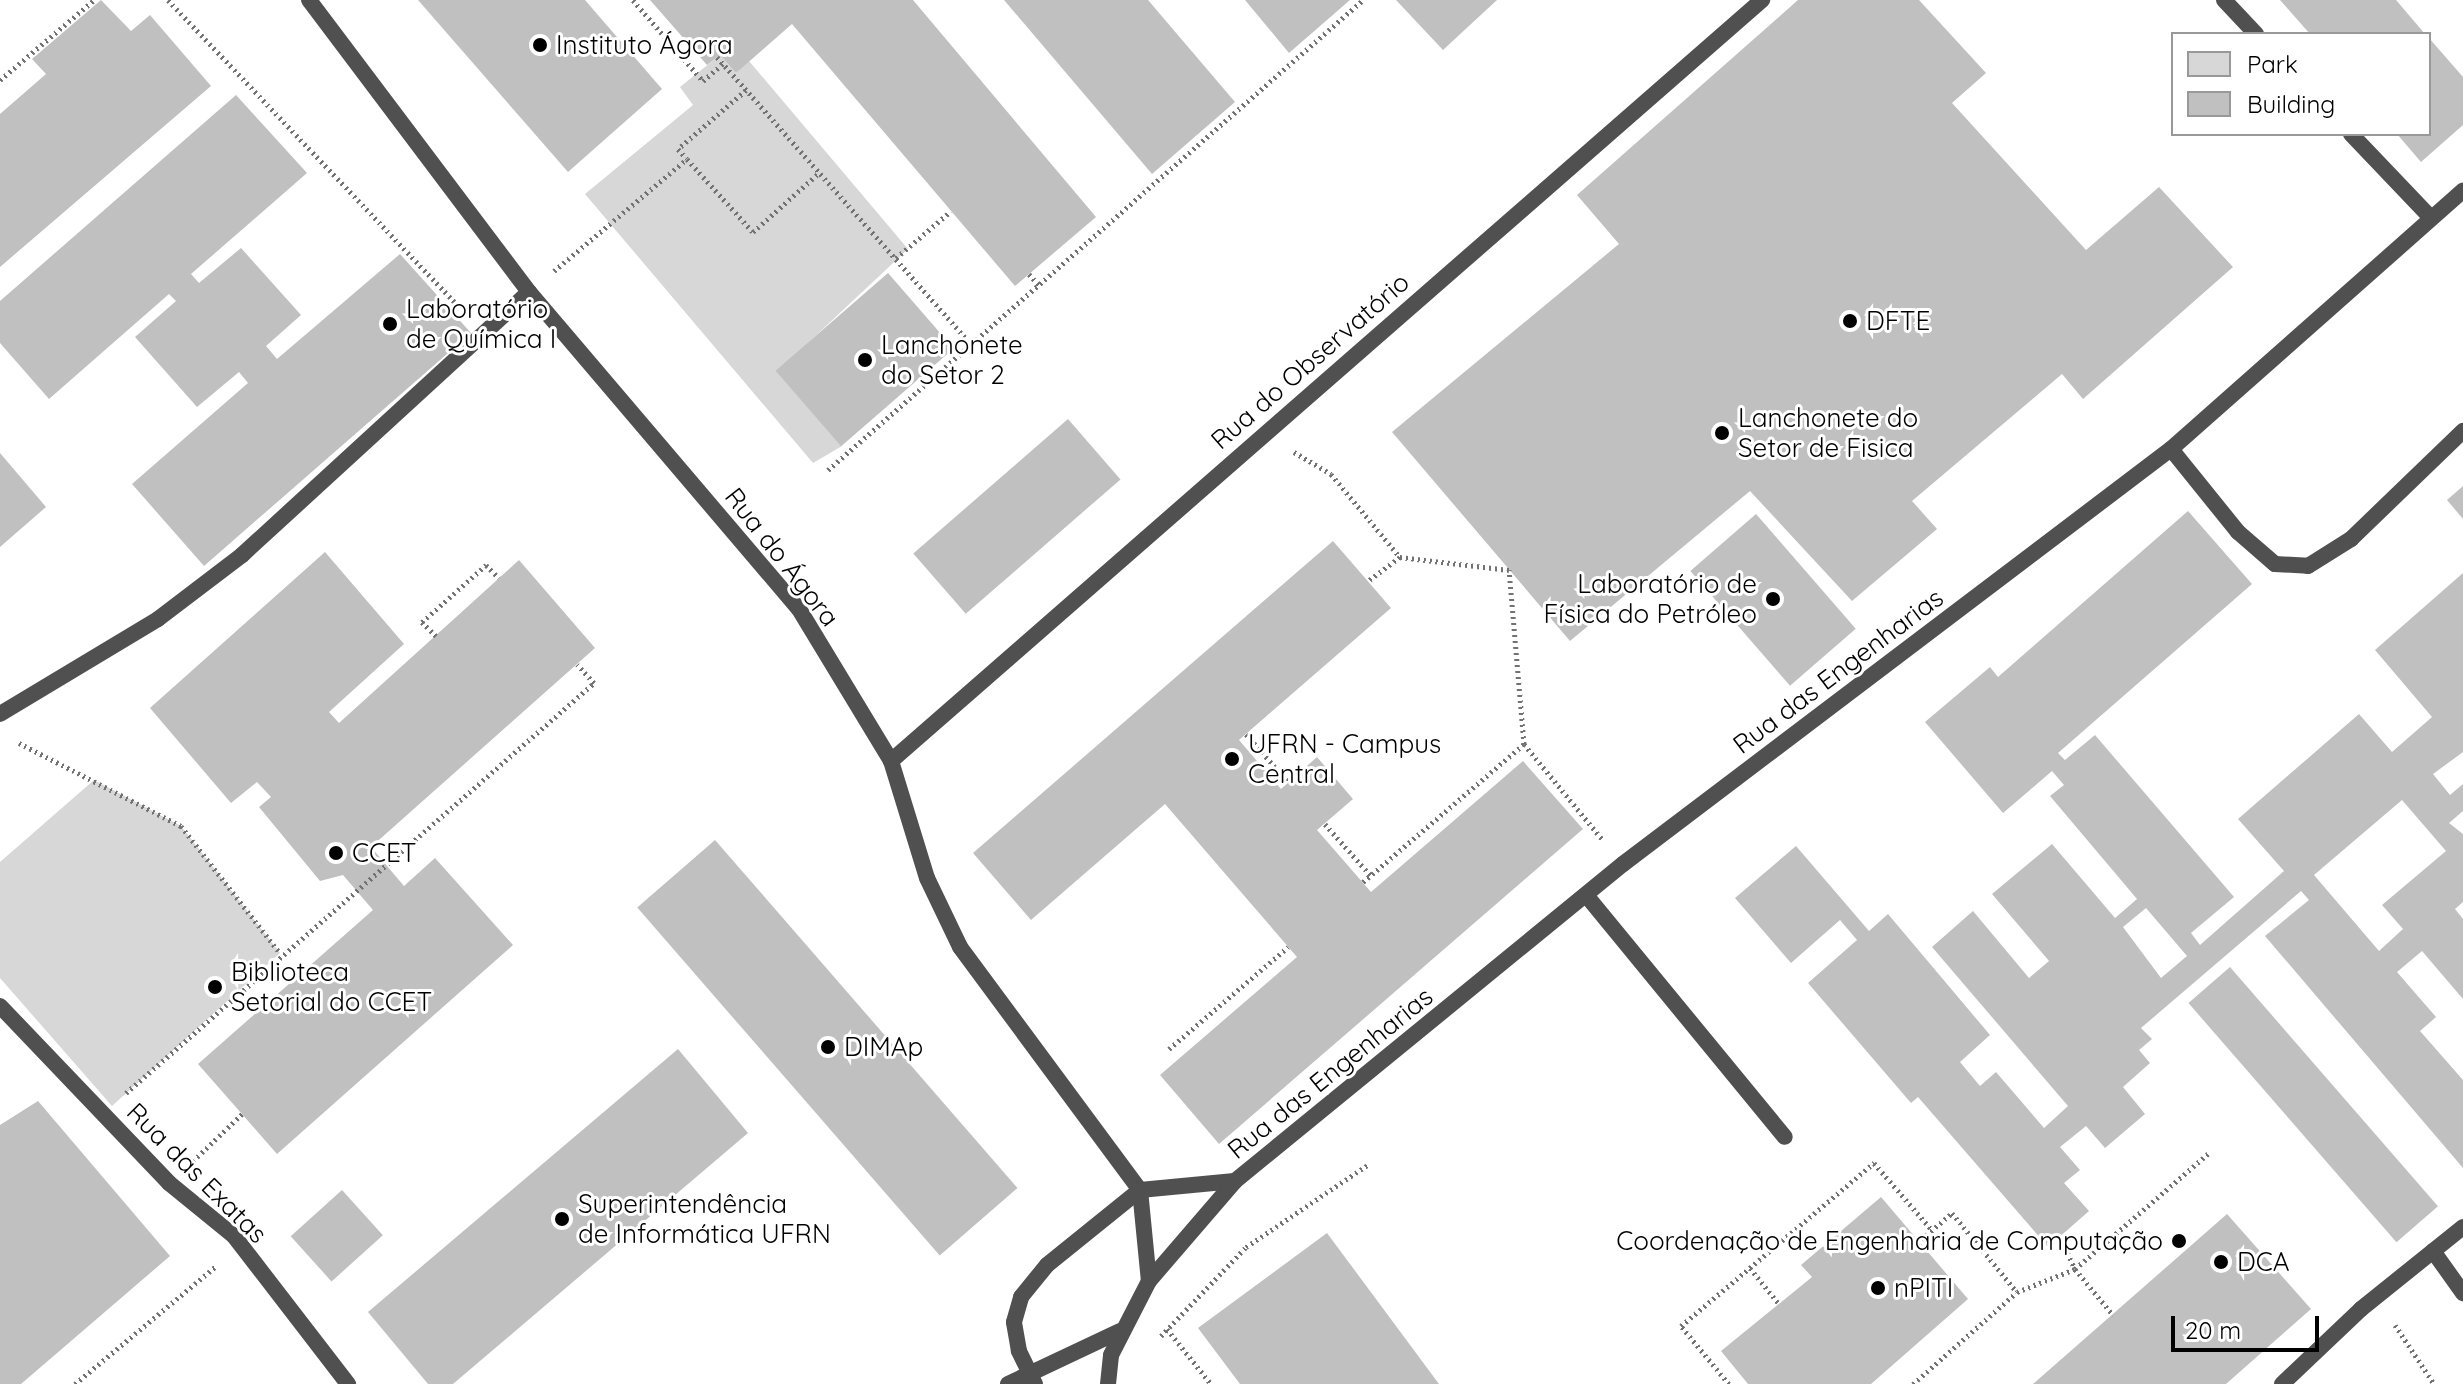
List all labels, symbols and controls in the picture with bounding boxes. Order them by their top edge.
place label: Instituto Ágora [556,29,733,61]
legend [2171,32,2431,136]
marker: Instituto Ágora [531,36,549,54]
text: Park [2247,49,2298,79]
text: Building [2247,89,2335,119]
street label: Rua do Observatório [1204,266,1416,456]
place label: Laboratório de Química I [406,293,556,354]
place label: DFTE [1866,305,1930,337]
marker: DFTE [1841,312,1859,330]
marker: Laboratório de Química I [381,315,399,333]
place label: Lanchonete do Setor 2 [881,329,1023,390]
marker: Lanchonete do Setor 2 [856,351,874,369]
place label: Lanchonete do Setor de Fisica [1738,402,1918,464]
marker: Lanchonete do Setor de Fisica [1713,424,1731,442]
street label: Rua do Ágora [718,482,846,632]
place label: Laboratório de Física do Petróleo [1544,568,1757,630]
street label: Rua das Engenharias [1727,582,1949,760]
marker: Laboratório de Física do Petróleo [1764,590,1782,608]
place label: UFRN - Campus Central [1248,728,1441,790]
marker: UFRN - Campus Central [1223,750,1241,768]
place label: CCET [352,837,416,869]
marker: CCET [327,844,345,862]
place label: Biblioteca Setorial do CCET [231,956,432,1018]
marker: Biblioteca Setorial do CCET [206,978,224,996]
street label: Rua das Engenharias [1221,981,1439,1165]
place label: DIMAp [844,1031,923,1063]
marker: DIMAp [819,1038,837,1056]
street label: Rua das Exatas [120,1096,274,1250]
place label: Superintendência de Informática UFRN [578,1188,831,1250]
marker: Superintendência de Informática UFRN [553,1210,571,1228]
place label: Coordenação de Engenharia de Computação [1616,1225,2163,1257]
marker: Coordenação de Engenharia de Computação [2170,1232,2188,1250]
place label: DCA [2237,1246,2289,1278]
marker: DCA [2212,1253,2230,1271]
place label: nPITI [1894,1272,1953,1304]
marker: nPITI [1869,1279,1887,1297]
scale bar [2175,1300,2323,1350]
text: 20 m [2185,1315,2241,1345]

